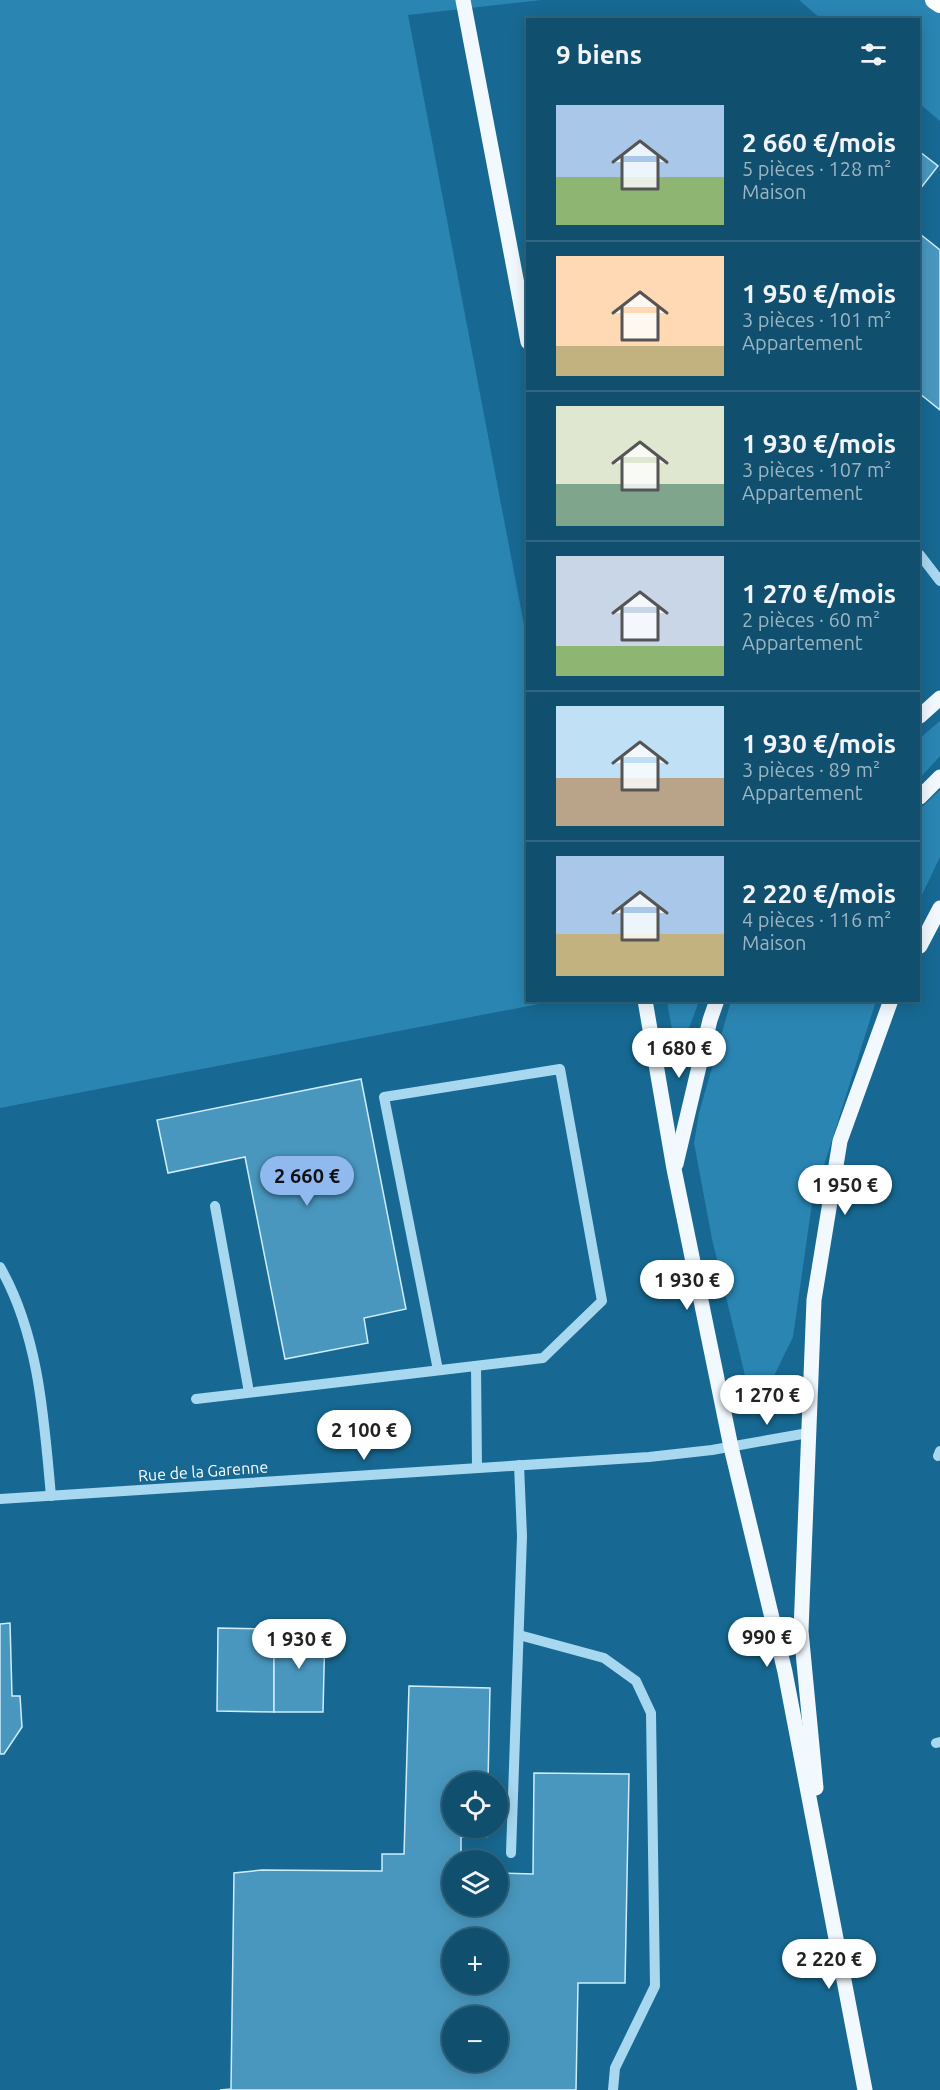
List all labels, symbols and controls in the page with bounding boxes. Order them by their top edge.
icon: filters [857,38,890,71]
text: 9 biens [556,40,642,69]
text: 2 660 €/mois [742,128,896,157]
icon: home [604,129,676,201]
text: 5 pièces · 128 m² [742,157,891,180]
text: Maison [742,180,806,203]
text: 1 950 €/mois [742,279,896,308]
icon: home [604,280,676,352]
text: 3 pièces · 101 m² [742,308,891,331]
text: Appartement [742,331,863,354]
text: 1 930 €/mois [742,429,896,458]
icon: home [604,430,676,502]
text: 3 pièces · 107 m² [742,458,891,481]
text: Appartement [742,481,863,504]
text: 1 270 €/mois [742,579,896,608]
icon: home [604,580,676,652]
text: 2 pièces · 60 m² [742,608,880,631]
text: Appartement [742,631,863,654]
text: 1 930 €/mois [742,729,896,758]
icon: home [604,730,676,802]
text: 3 pièces · 89 m² [742,758,880,781]
text: Appartement [742,781,863,804]
text: 2 220 €/mois [742,879,896,908]
icon: home [604,880,676,952]
text: 4 pièces · 116 m² [742,908,891,931]
text: Maison [742,931,806,954]
pin: 1 680 € [624,1028,734,1079]
text: 1 680 € [646,1036,712,1059]
pin: 2 660 € [252,1156,362,1207]
text: 2 660 € [274,1164,340,1187]
pin: 1 950 € [790,1165,900,1216]
text: 1 950 € [812,1173,878,1196]
pin: 1 930 € [632,1260,742,1311]
text: 1 930 € [654,1268,720,1291]
pin: 1 270 € [712,1375,822,1426]
text: 1 270 € [734,1383,800,1406]
pin: 2 100 € [309,1410,419,1461]
text: 2 100 € [331,1418,397,1441]
street label: Rue de la Garenne [137,1457,269,1485]
pin: 990 € [725,1617,809,1668]
pin: 1 930 € [244,1619,354,1670]
text: 990 € [742,1625,792,1648]
text: 1 930 € [266,1627,332,1650]
map controls [442,1772,508,2072]
button: locate [442,1772,508,1838]
button: layers [442,1850,508,1916]
button: + [442,1928,508,1994]
pin: 2 220 € [774,1939,884,1990]
text: 2 220 € [796,1947,862,1970]
button: − [442,2006,508,2072]

